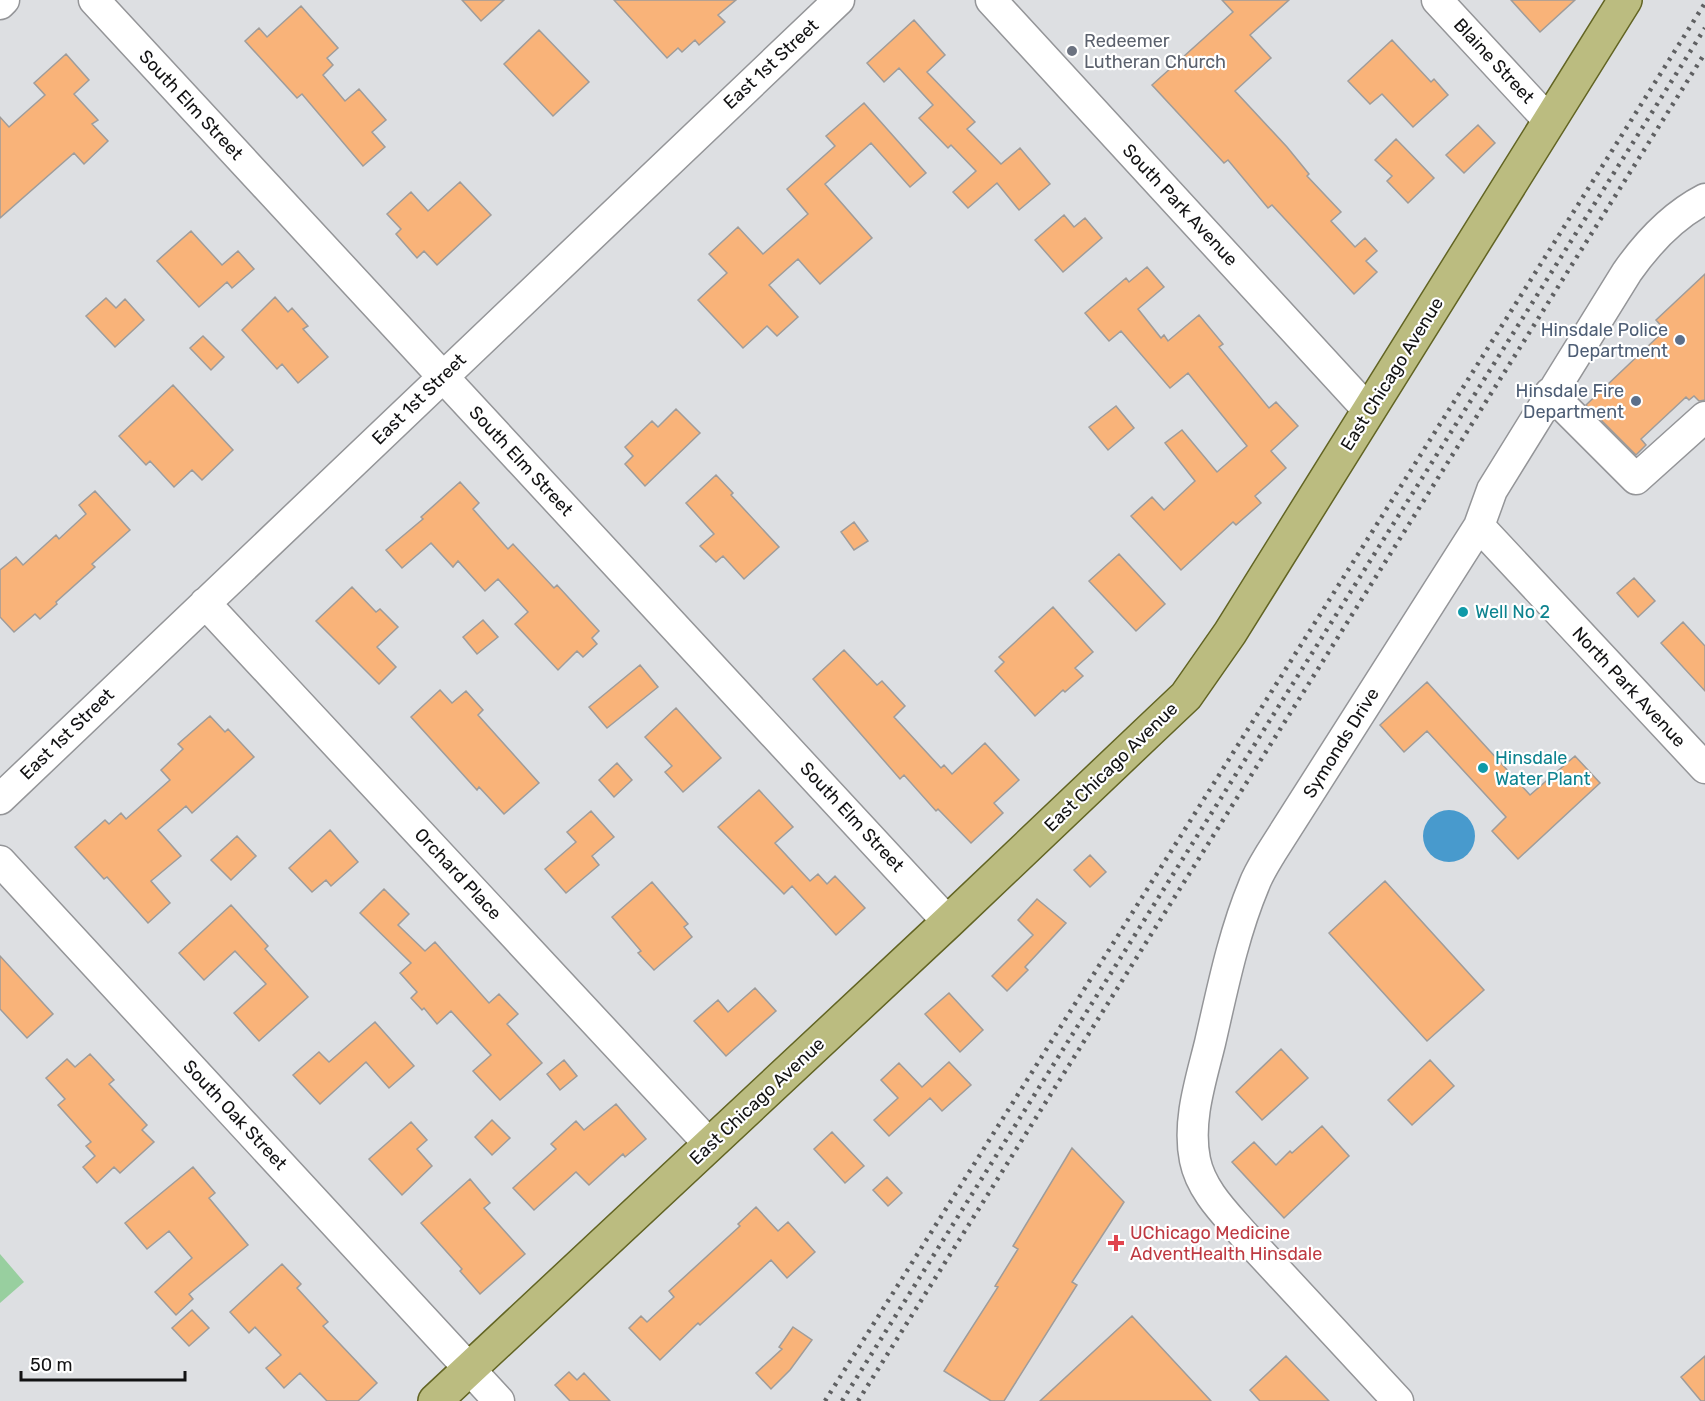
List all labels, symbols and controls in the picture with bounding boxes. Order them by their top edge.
street label: East 1st Street [719,14,823,114]
street label: Blaine Street [1449,14,1539,108]
place label: Redeemer Lutheran Church [1084,30,1226,73]
marker: Redeemer Lutheran Church [1065,44,1079,58]
street label: South Elm Street [134,45,248,165]
street label: South Park Avenue [1118,139,1242,271]
street label: East Chicago Avenue [1336,293,1448,455]
place label: Hinsdale Police Department [1541,319,1668,362]
marker: Hinsdale Police Department [1673,333,1687,347]
street label: East 1st Street [368,349,470,449]
place label: Hinsdale Fire Department [1516,380,1624,423]
marker: Hinsdale Fire Department [1629,394,1643,408]
street label: South Elm Street [464,401,578,521]
place label: Well No 2 [1475,601,1550,623]
marker: Well No 2 [1456,605,1470,619]
street label: North Park Avenue [1568,622,1690,752]
street label: East 1st Street [16,684,118,784]
street label: Symonds Drive [1298,684,1384,802]
street label: East Chicago Avenue [1040,698,1182,836]
place label: Hinsdale Water Plant [1495,747,1591,790]
street label: South Elm Street [795,757,909,877]
marker: Hinsdale Water Plant [1476,761,1490,775]
street label: Orchard Place [410,824,506,924]
street label: East Chicago Avenue [685,1033,829,1169]
street label: South Oak Street [178,1055,292,1175]
place label: UChicago Medicine AdventHealth Hinsdale [1130,1222,1322,1265]
marker: UChicago Medicine AdventHealth Hinsdale [1107,1234,1125,1252]
scale bar [21,1344,184,1382]
text: 50 m [30,1354,73,1376]

